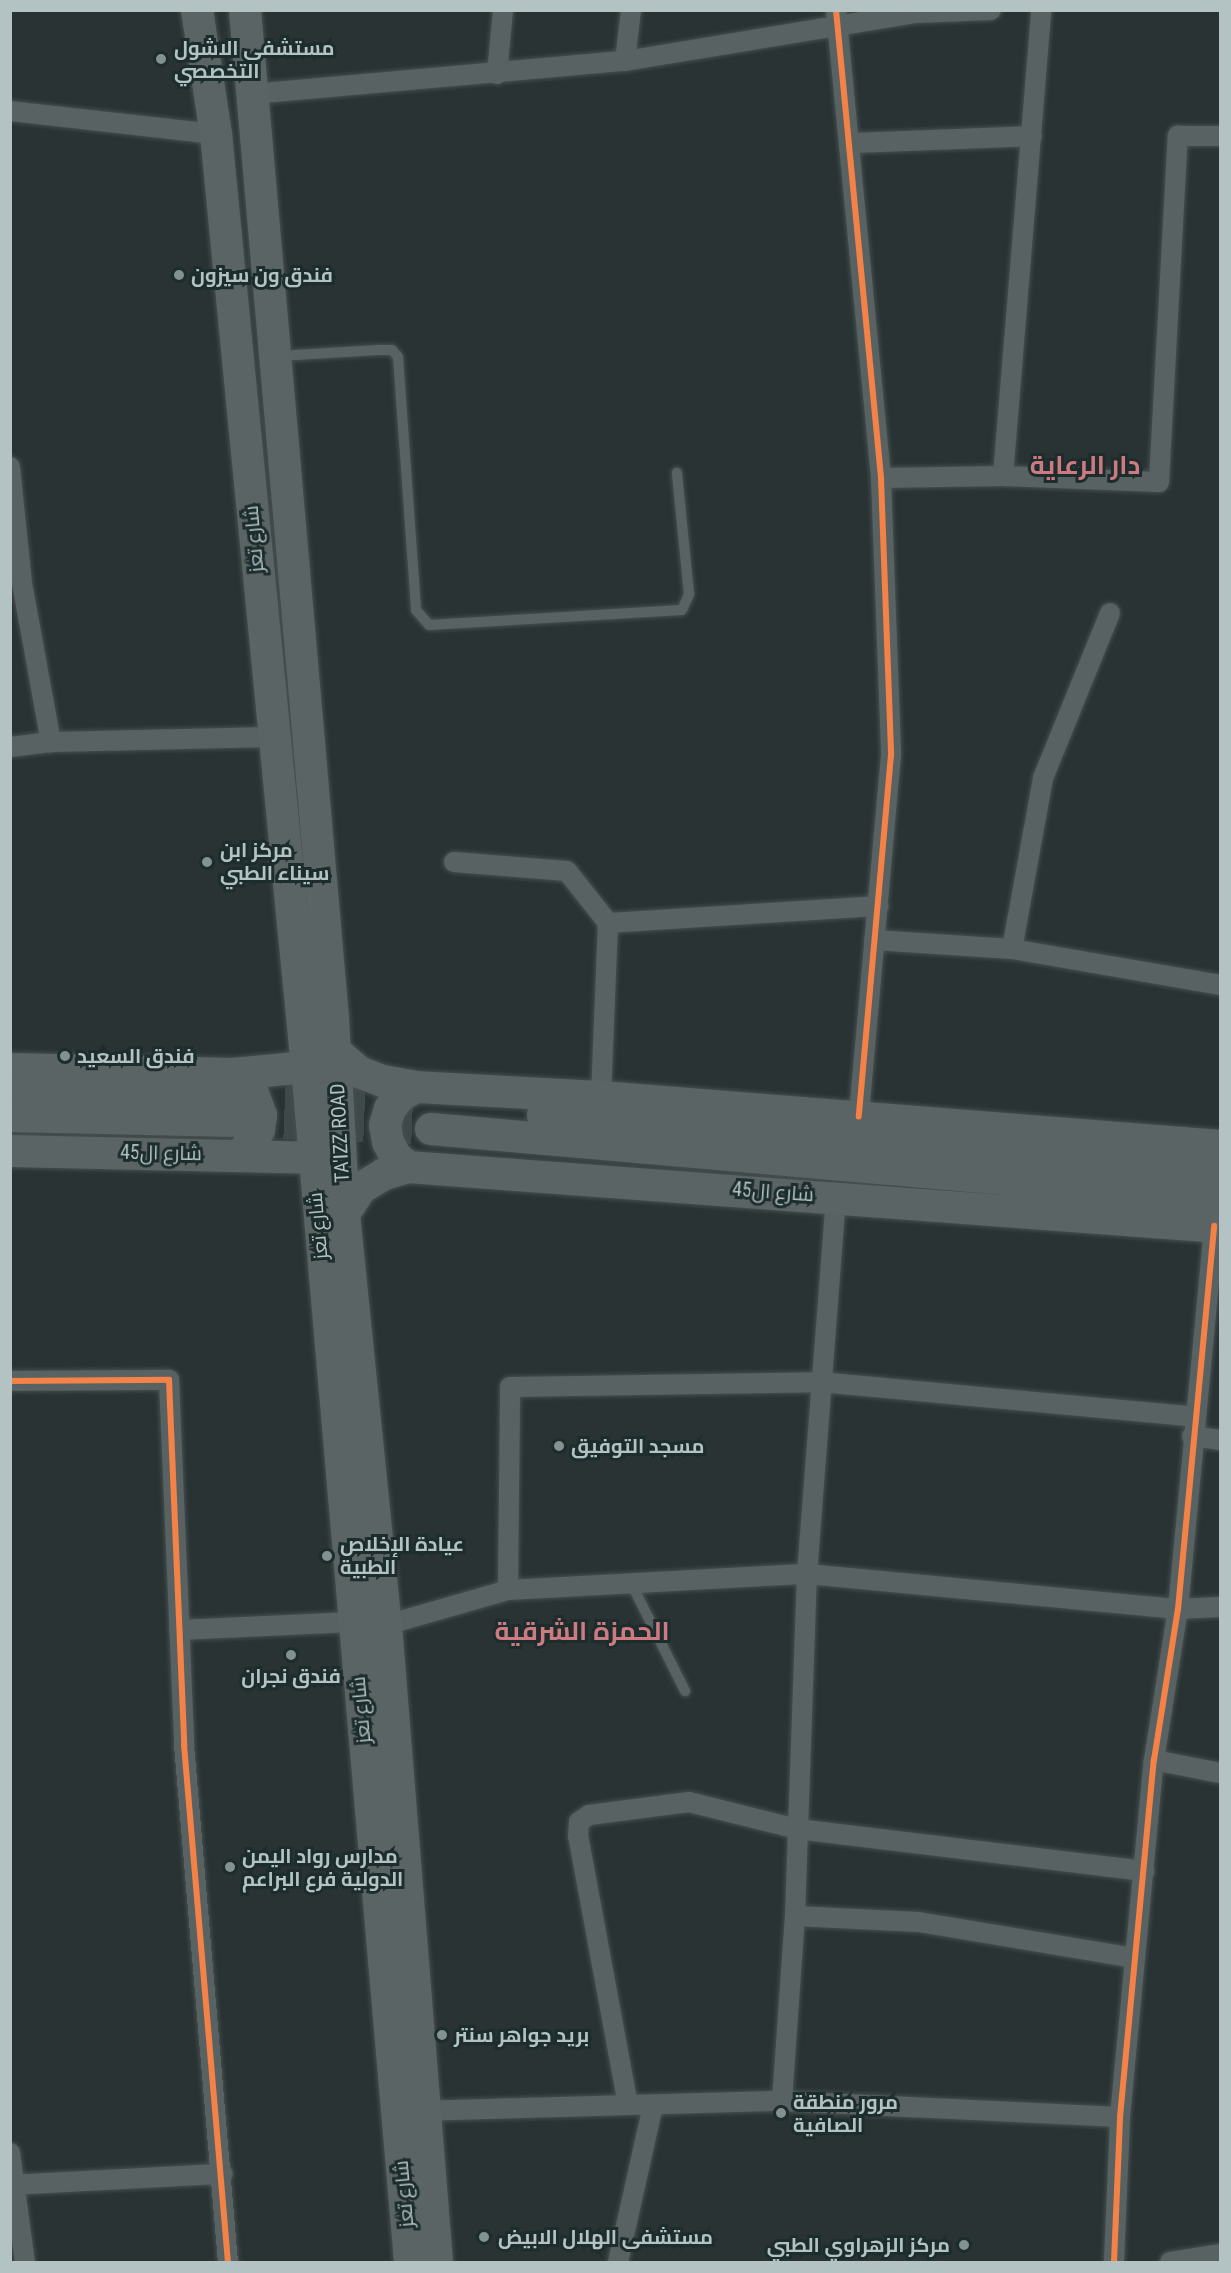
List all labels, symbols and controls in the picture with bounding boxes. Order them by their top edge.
place label: مستشفى الاشول التخصصي [174,36,335,83]
marker: مستشفى الاشول التخصصي [152,50,170,68]
place label: فندق ون سيزون [191,263,333,287]
marker: فندق ون سيزون [172,268,186,282]
district label: دار الرعاية [1030,450,1140,482]
street label: شارع تعز [239,504,269,574]
place label: مركز ابن سيناء الطبي [220,838,329,885]
marker: مركز ابن سيناء الطبي [198,853,216,871]
place label: فندق السعيد [77,1044,195,1068]
marker: فندق السعيد [58,1049,72,1063]
street label: TA'IZZ ROAD [325,1083,355,1183]
street label: شارع ال45 [120,1140,202,1166]
street label: شارع ال45 [731,1177,815,1207]
street label: شارع تعز [303,1191,333,1261]
place label: مسجد التوفيق [571,1434,704,1458]
marker: مسجد التوفيق [552,1439,566,1453]
place label: عيادة الإخلاص الطبية [340,1532,464,1579]
marker: عيادة الإخلاص الطبية [318,1547,336,1565]
district label: الحمزة الشرقية [494,1616,670,1648]
marker: فندق نجران [284,1648,298,1662]
place label: فندق نجران [241,1664,341,1688]
street label: شارع تعز [346,1675,376,1745]
place label: مدارس رواد اليمن الدولية فرع البراعم [242,1844,403,1891]
marker: مدارس رواد اليمن الدولية فرع البراعم [223,1860,237,1874]
place label: بريد جواهر سنتر [454,2023,589,2047]
marker: بريد جواهر سنتر [435,2028,449,2042]
place label: مرور منطقة الصافية [793,2090,898,2137]
marker: مرور منطقة الصافية [774,2106,788,2120]
street label: شارع تعز [389,2159,419,2229]
place label: مستشفى الهلال الابيض [498,2225,713,2249]
marker: مستشفى الهلال الابيض [475,2228,493,2246]
place label: مركز الزهراوي الطبي [767,2233,950,2257]
marker: مركز الزهراوي الطبي [955,2236,973,2254]

